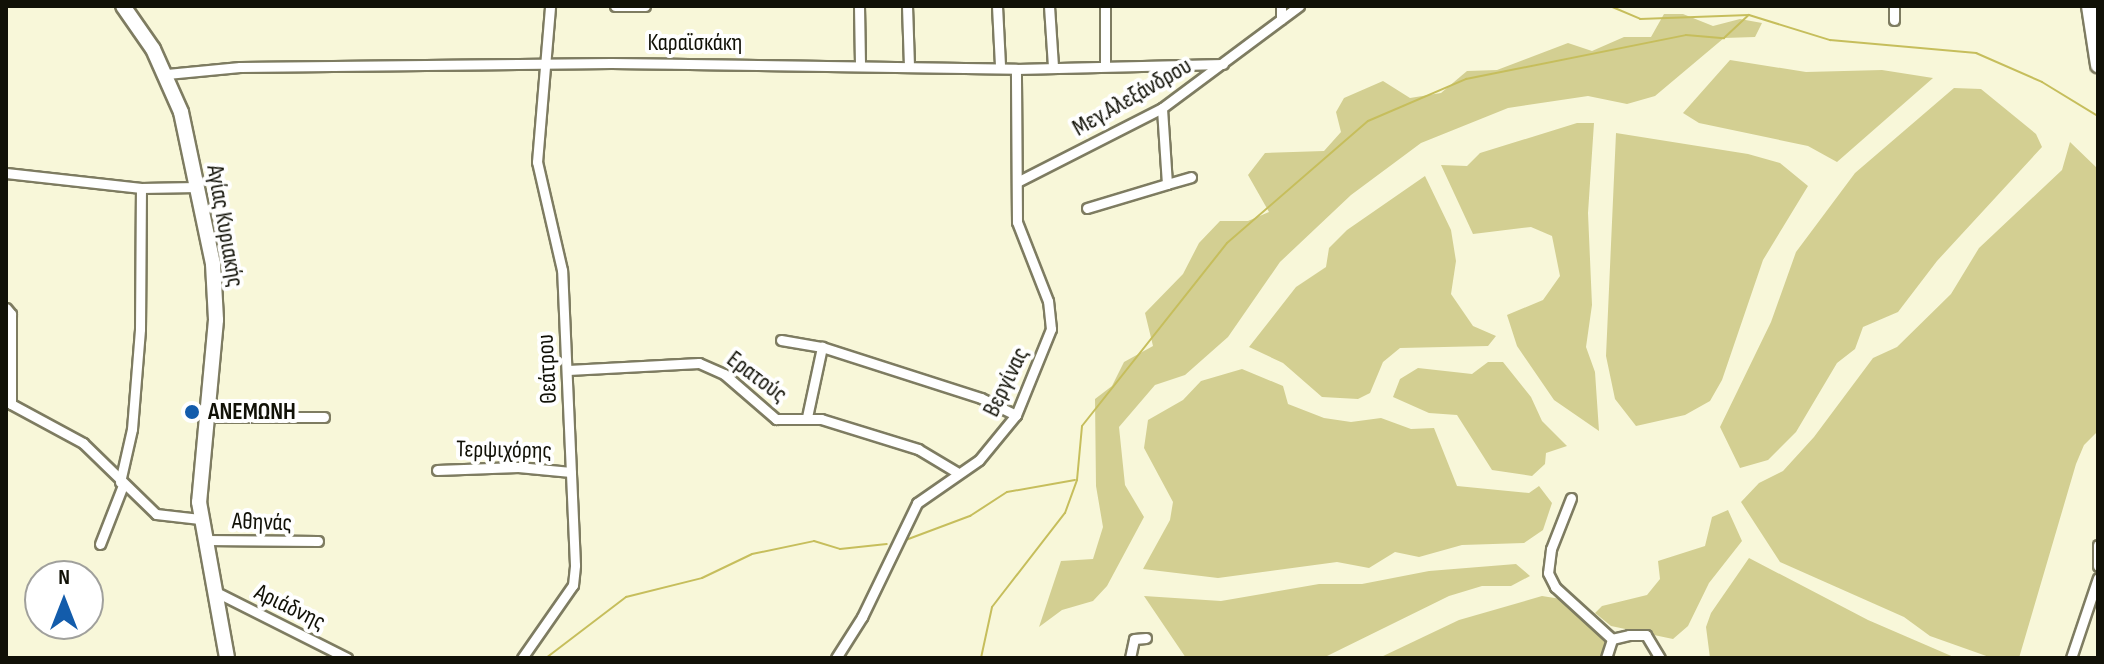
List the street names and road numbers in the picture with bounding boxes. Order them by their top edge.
street label: Καραϊσκάκη [648,29,742,57]
street label: Μεγ.Αλεξάνδρου [1067,51,1197,143]
street label: Αγίας Κυριακής [200,163,250,289]
street label: Θεάτρου [531,333,563,405]
street label: Βεργίνας [977,343,1035,421]
street label: Ερατούς [721,345,793,409]
street label: Τερψιχόρης [456,435,552,465]
street label: Αθηνάς [232,507,292,537]
street label: Αριάδνης [250,577,330,637]

